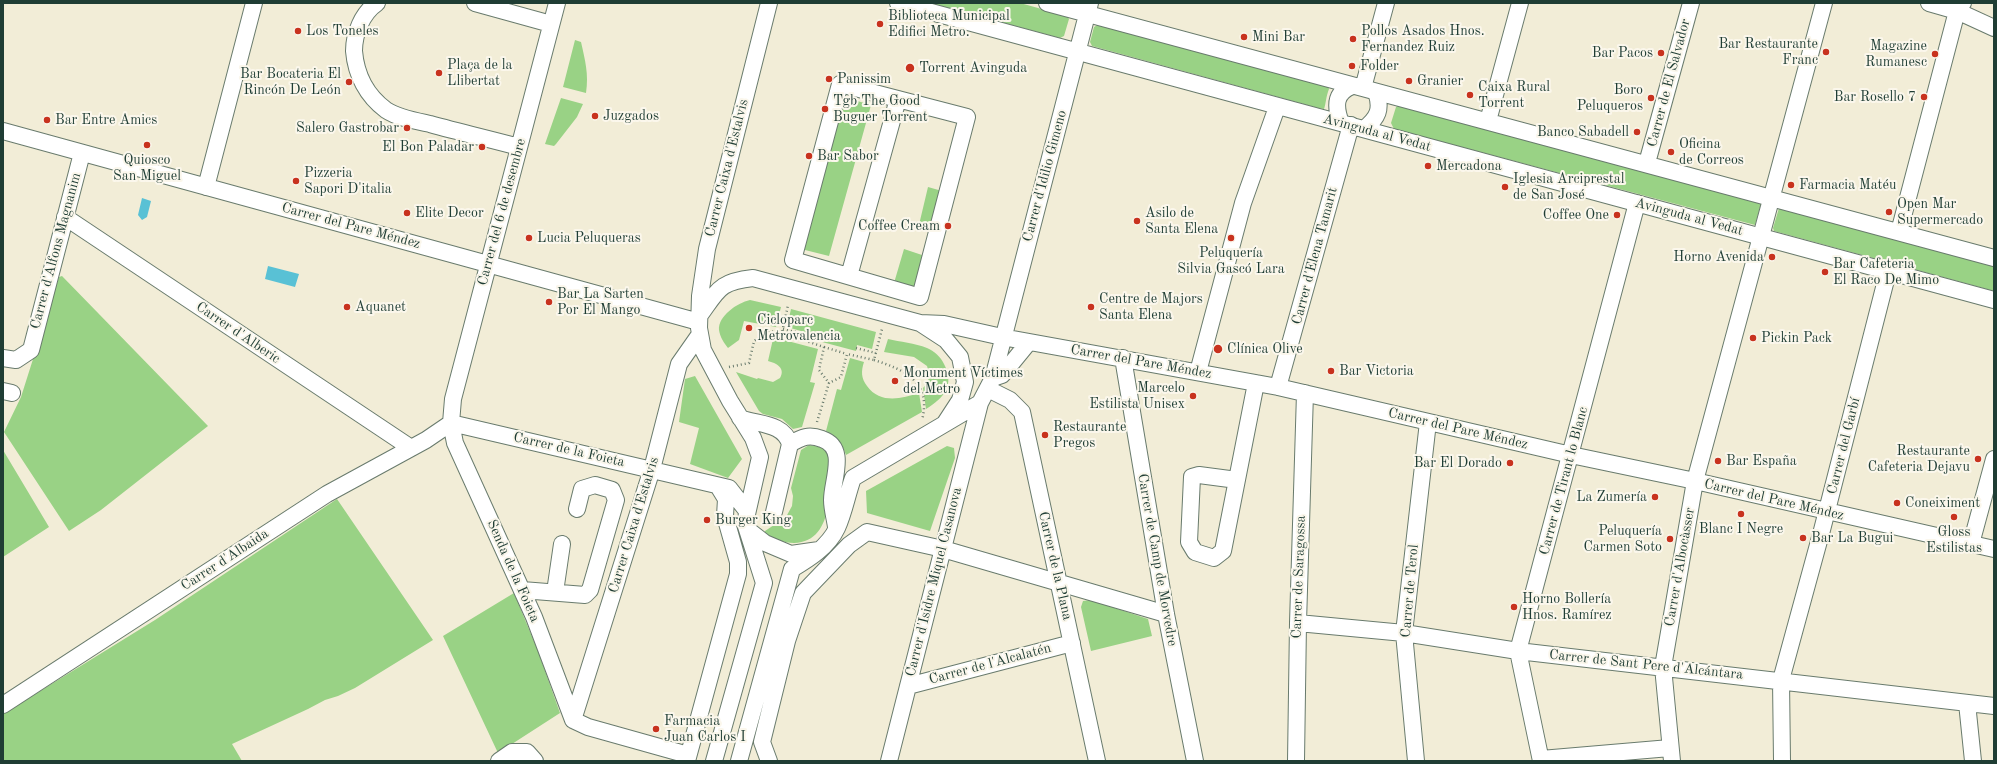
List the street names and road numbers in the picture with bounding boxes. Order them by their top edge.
street label: Carrer de El Salvador [1644,17,1694,149]
street label: Carrer Caixa d'Estalvis [702,97,752,239]
street label: Carrer d'Idilio Gimeno [1019,108,1071,244]
street label: Avinguda al Vedat [1321,110,1433,156]
street label: Carrer del 6 de desembre [474,137,530,287]
street label: Carrer d'Alfons Magnanim [27,171,85,331]
street label: Carrer d'Elena Tamarit [1289,186,1341,326]
street label: Avinguda al Vedat [1633,194,1745,240]
street label: Carrer del Pare Méndez [280,199,422,253]
street label: Carrer d'Alberic [193,299,283,367]
street label: Carrer del Pare Méndez [1069,341,1213,383]
street label: Carrer del Garbí [1824,396,1864,496]
street label: Carrer del Pare Méndez [1386,405,1530,453]
street label: Carrer de Tirant lo Blanc [1536,405,1592,557]
street label: Carrer de la Foieta [512,429,626,471]
street label: Carrer Caixa d'Estalvis [605,455,663,595]
street label: Carrer de Camp de Morvedre [1134,472,1180,648]
street label: Carrer del Pare Méndez [1702,476,1846,524]
street label: Carrer d'Isidre Miquel Casanova [902,486,966,678]
street label: Carrer d'Albocàsser [1661,506,1699,628]
street label: Carrer de la Plana [1034,510,1076,622]
street label: Carrer de Saragossa [1288,515,1310,639]
street label: Senda de la Foieta [483,517,543,625]
street label: Carrer d'Albaida [178,525,272,595]
street label: Carrer de Terol [1398,544,1422,638]
street label: Carrer de l'Alcalatén [927,640,1053,688]
street label: Carrer de Sant Pere d'Alcántara [1548,646,1744,684]

